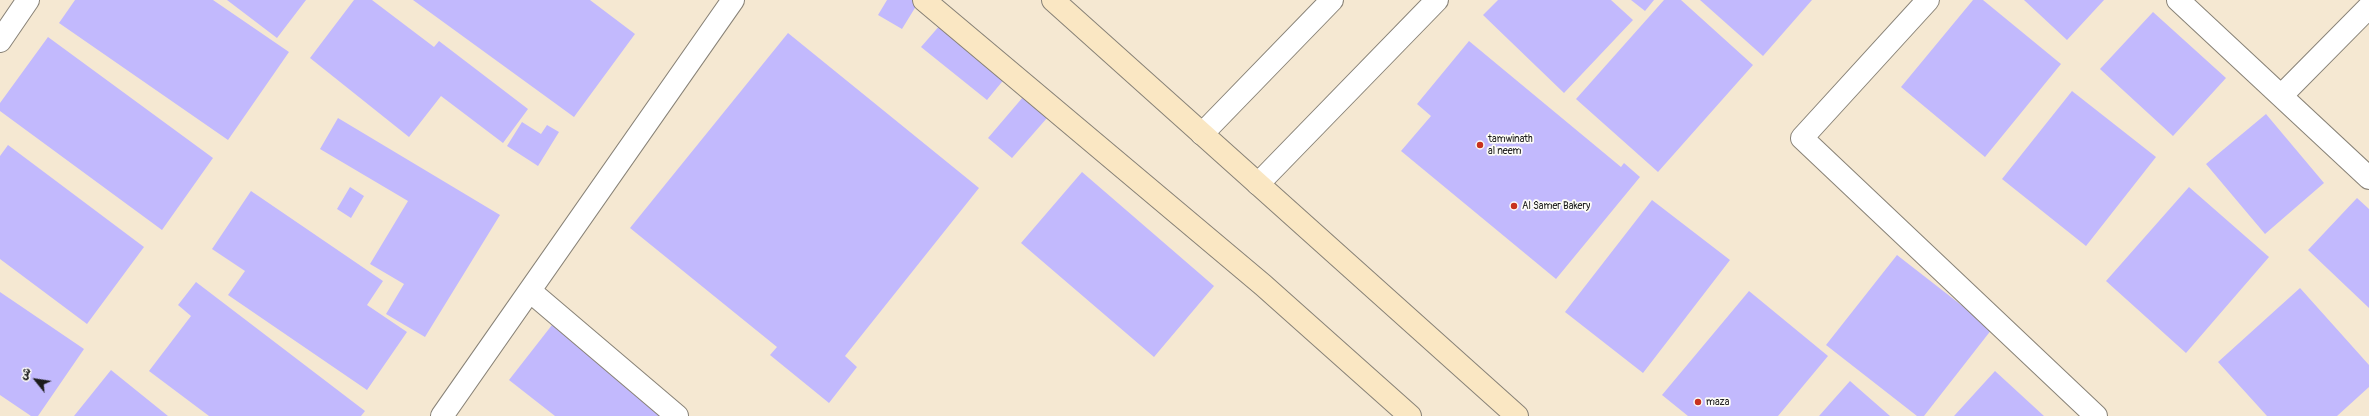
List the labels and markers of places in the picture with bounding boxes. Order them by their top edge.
place label: tamwinath al neem [1488,133,1533,156]
marker: tamwinath al neem [1475,140,1485,150]
place label: Al Samer Bakery [1522,200,1590,212]
marker: Al Samer Bakery [1509,201,1519,211]
place label: maza [1706,396,1729,408]
marker: maza [1693,397,1703,407]

